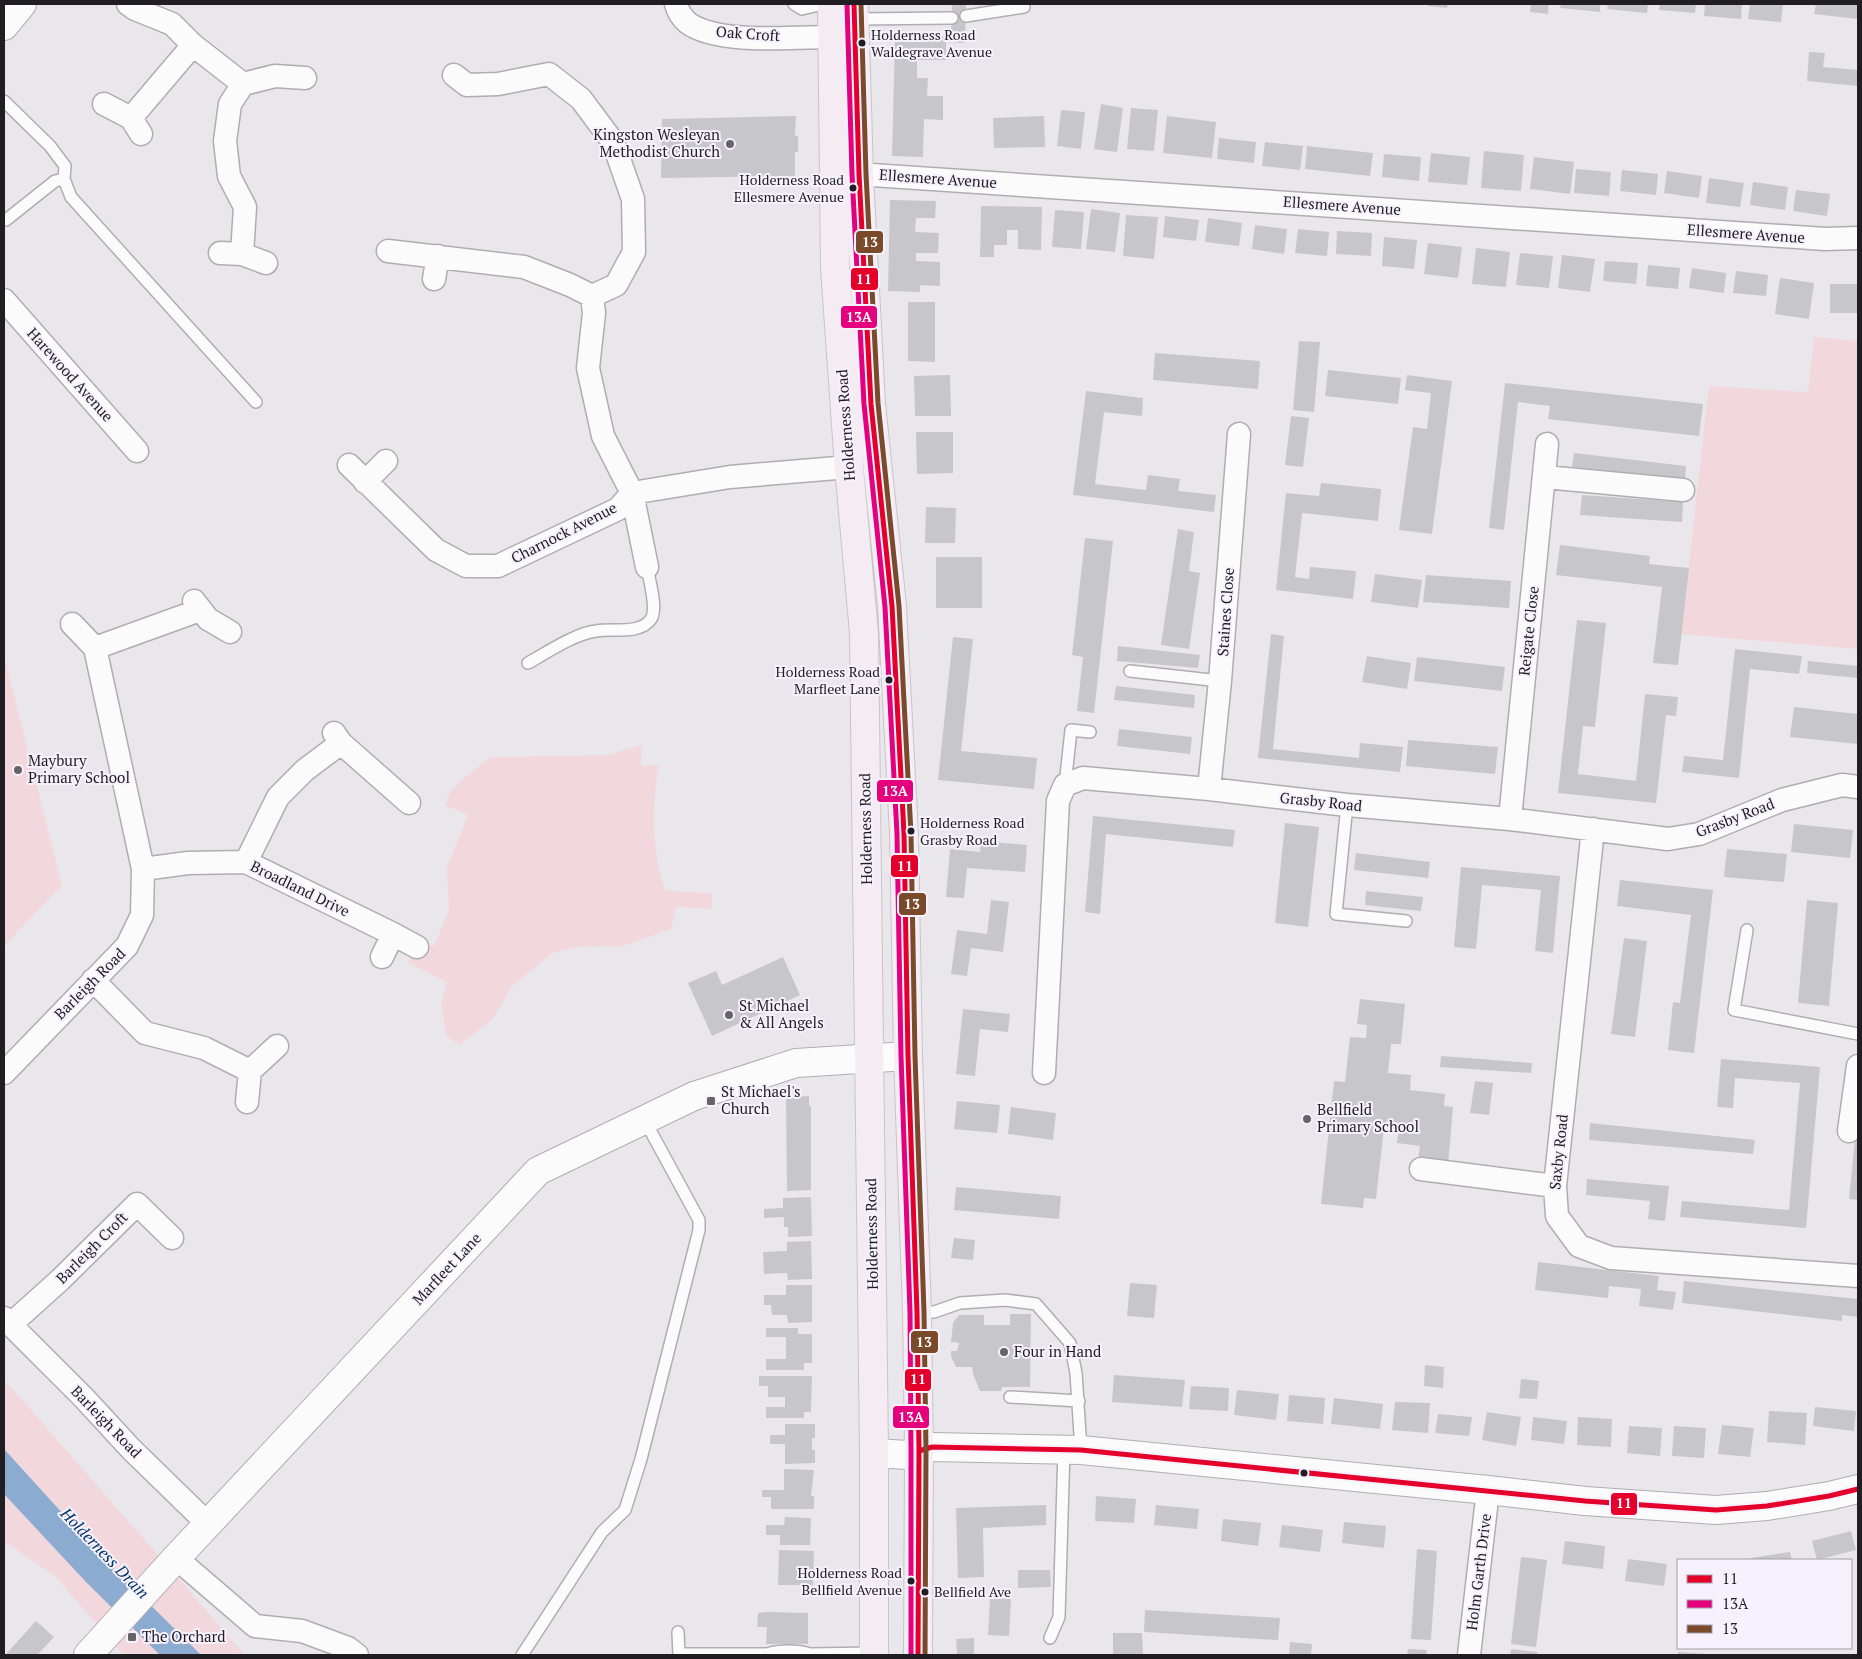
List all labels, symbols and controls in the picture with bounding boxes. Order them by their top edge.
street label: Oak Croft [715,21,781,45]
place label: Holderness Road Waldegrave Avenue [871,25,992,61]
marker: Holderness Road Waldegrave Avenue [857,38,867,48]
place label: Kingston Wesleyan Methodist Church [593,124,720,161]
marker: Kingston Wesleyan Methodist Church [724,138,736,150]
street label: Ellesmere Avenue [878,164,998,192]
place label: Holderness Road Ellesmere Avenue [734,170,844,206]
marker: Holderness Road Ellesmere Avenue [848,183,858,193]
street label: Ellesmere Avenue [1282,191,1402,219]
street label: Ellesmere Avenue [1686,219,1806,247]
line badge: 13 [855,230,884,254]
text: 13 [862,232,878,251]
line badge: 11 [850,267,879,291]
text: 11 [856,269,872,288]
line badge: 13A [840,305,878,329]
text: 13A [846,307,873,326]
street label: Harewood Avenue [23,323,118,426]
street label: Holderness Road [831,369,859,482]
street label: Charnock Avenue [507,497,620,567]
street label: Staines Close [1212,567,1238,657]
street label: Reigate Close [1513,585,1543,677]
place label: Holderness Road Marfleet Lane [776,662,880,698]
marker: Holderness Road Marfleet Lane [884,675,894,685]
place label: Maybury Primary School [28,750,130,787]
marker: Maybury Primary School [12,764,24,776]
street label: Holderness Road [854,773,876,885]
line badge: 13A [876,779,914,803]
text: 13A [882,781,909,800]
street label: Grasby Road [1279,787,1363,815]
street label: Grasby Road [1692,793,1777,841]
place label: Holderness Road Grasby Road [920,813,1025,849]
marker: Holderness Road Grasby Road [906,826,916,836]
line badge: 11 [890,854,919,878]
street label: Broadland Drive [248,855,353,921]
text: 11 [897,856,913,875]
line badge: 13 [898,892,927,916]
text: 13 [904,894,920,913]
street label: Barleigh Road [49,943,129,1023]
place label: St Michael & All Angels [739,995,824,1032]
marker: St Michael & All Angels [723,1009,735,1021]
place label: St Michael's Church [721,1081,801,1118]
marker: St Michael's Church [705,1095,717,1107]
place label: Bellfield Primary School [1317,1099,1419,1136]
marker: Bellfield Primary School [1301,1113,1313,1125]
street label: Saxby Road [1544,1113,1572,1191]
street label: Holderness Road [860,1178,882,1290]
street label: Barleigh Croft [51,1207,132,1288]
street label: Marfleet Lane [408,1228,485,1309]
line badge: 13 [910,1330,939,1354]
text: 13 [916,1332,932,1351]
place label: Four in Hand [1014,1341,1101,1361]
marker: Four in Hand [998,1346,1010,1358]
line badge: 11 [904,1368,932,1392]
text: 11 [910,1369,926,1388]
street label: Barleigh Road [67,1381,146,1462]
line badge: 13A [892,1405,930,1429]
text: 13A [898,1407,925,1426]
unlabelled marker [1299,1468,1309,1478]
line badge: 11 [1610,1492,1638,1516]
text: 11 [1616,1493,1632,1512]
water label: Holderness Drain [55,1502,154,1603]
street label: Holm Garth Drive [1461,1512,1495,1632]
legend [1677,1559,1852,1649]
place label: Holderness Road Bellfield Avenue [798,1563,902,1599]
text: 11 [1722,1568,1738,1588]
marker: Holderness Road Bellfield Avenue [906,1576,916,1586]
place label: Bellfield Ave [934,1582,1011,1601]
marker: Bellfield Ave [920,1587,930,1597]
text: 13A [1722,1593,1749,1613]
text: 13 [1722,1618,1738,1638]
place label: The Orchard [142,1626,226,1646]
marker: The Orchard [126,1631,138,1643]

